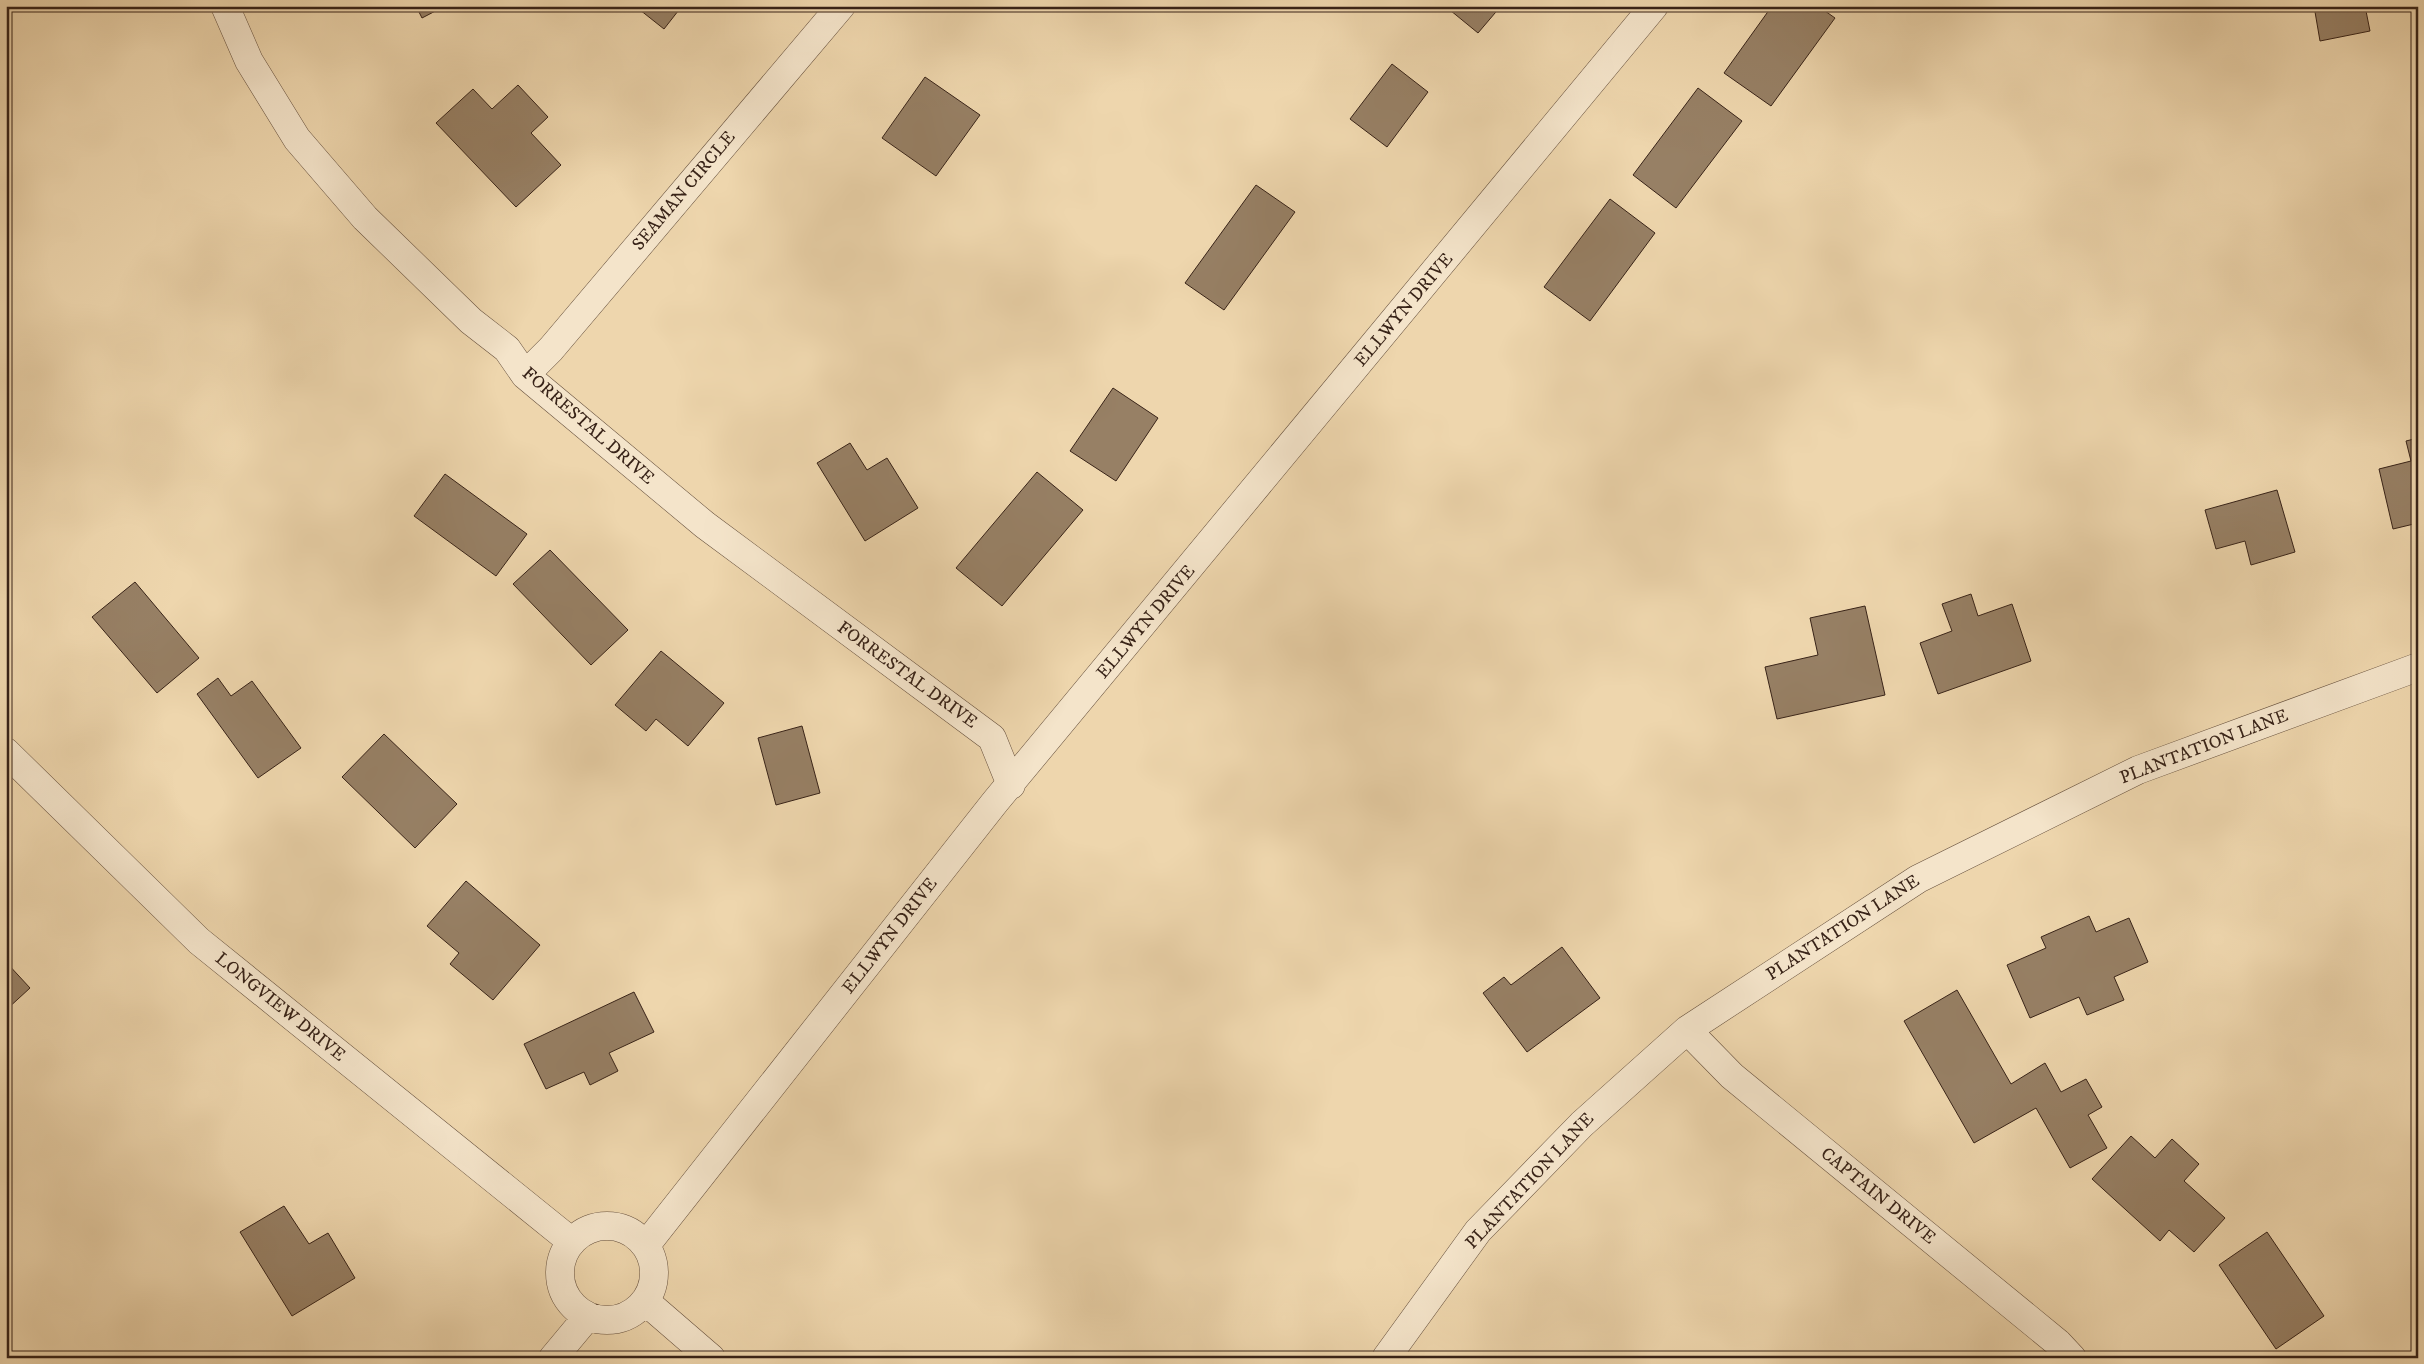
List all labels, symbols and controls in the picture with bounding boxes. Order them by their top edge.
street label: SEAMAN CIRCLE [628,127,741,255]
street label: ELLWYN DRIVE [1350,249,1458,371]
street label: FORRESTAL DRIVE [517,363,659,490]
street label: ELLWYN DRIVE [1092,561,1200,683]
street label: FORRESTAL DRIVE [833,617,982,733]
street label: PLANTATION LANE [2117,705,2291,789]
street label: PLANTATION LANE [1762,870,1924,986]
street label: ELLWYN DRIVE [838,873,942,999]
street label: LONGVIEW DRIVE [210,948,350,1066]
street label: PLANTATION LANE [1461,1108,1599,1254]
street label: CAPTAIN DRIVE [1816,1143,1940,1249]

